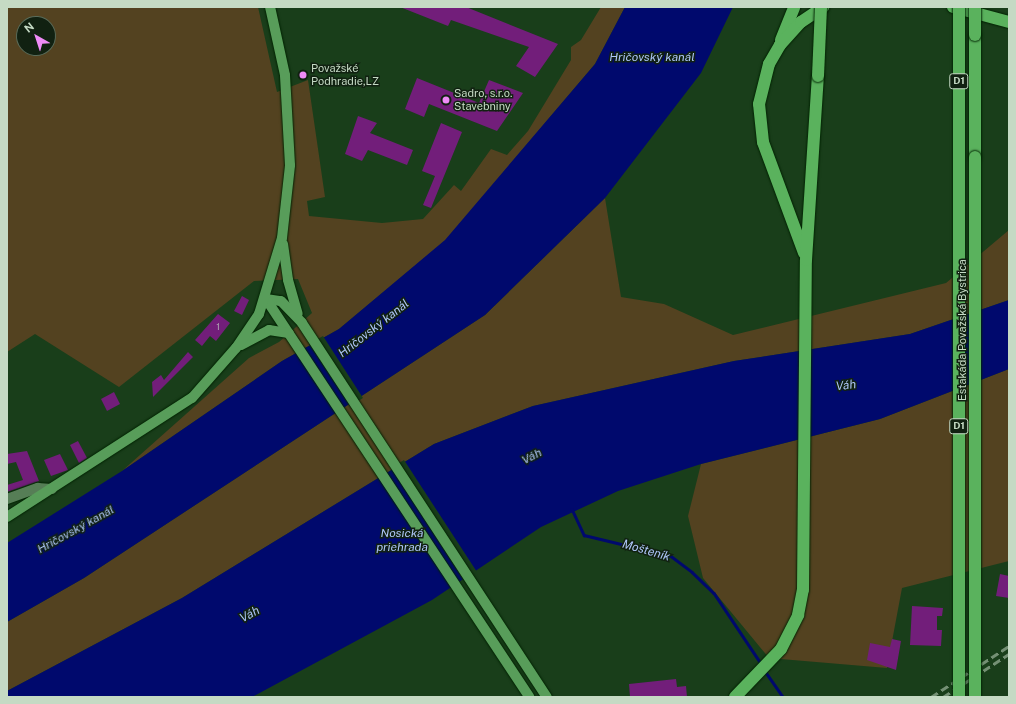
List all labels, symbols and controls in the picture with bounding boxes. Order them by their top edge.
north arrow [16,16,56,56]
text: N [22,20,36,35]
water label: Hričovský kanál [609,51,695,65]
place label: Považské Podhradie,LZ [311,62,379,88]
marker: Považské Podhradie,LZ [298,70,308,80]
road number: D1 [949,73,969,89]
place label: Sadro, s.r.o. Stavebniny [454,87,513,113]
marker: Sadro, s.r.o. Stavebniny [441,95,451,105]
street label: Estakáda Považská Bystrica [955,259,969,401]
water label: Hričovský kanál [336,297,412,361]
house number: 1 [216,322,220,332]
water label: Váh [835,378,857,394]
road number: D1 [949,418,969,434]
water label: Váh [520,446,544,468]
water label: Hričovský kanál [35,503,117,557]
water label: Nosická priehrada [376,527,428,555]
water label: Mošteník [620,537,672,565]
water label: Váh [238,604,262,626]

